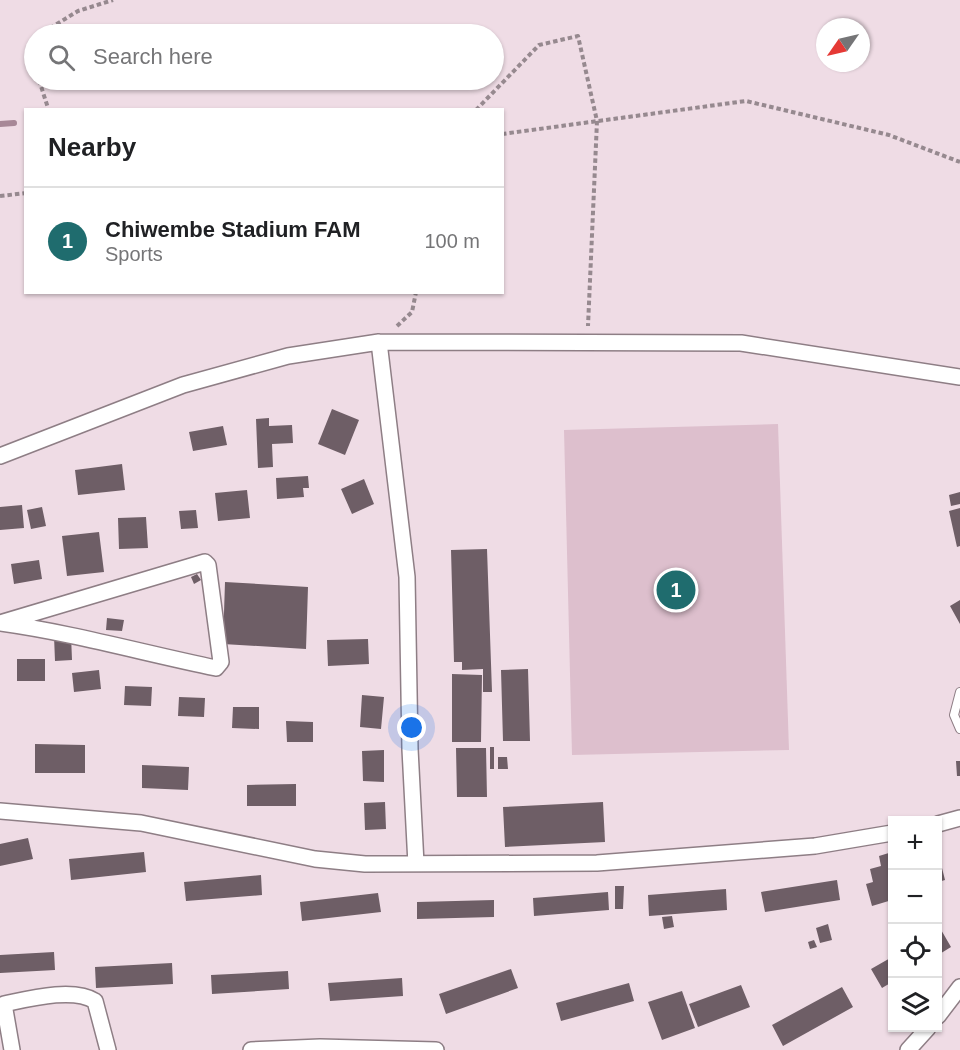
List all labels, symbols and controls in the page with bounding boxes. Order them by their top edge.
north arrow [816,18,870,72]
search box [24,24,504,90]
icon: search [45,41,78,74]
text: Search here [93,44,213,69]
text: Nearby [48,132,136,162]
text: Chiwembe Stadium FAM [105,217,360,242]
text: 1 [62,230,73,252]
text: 100 m [424,230,480,252]
text: Sports [105,243,163,265]
pin: 1 [656,568,696,612]
your location [397,713,426,742]
map controls [888,816,942,1032]
button: + [888,816,942,870]
button: − [888,870,942,924]
button: locate [888,924,942,978]
button: layers [888,978,942,1032]

